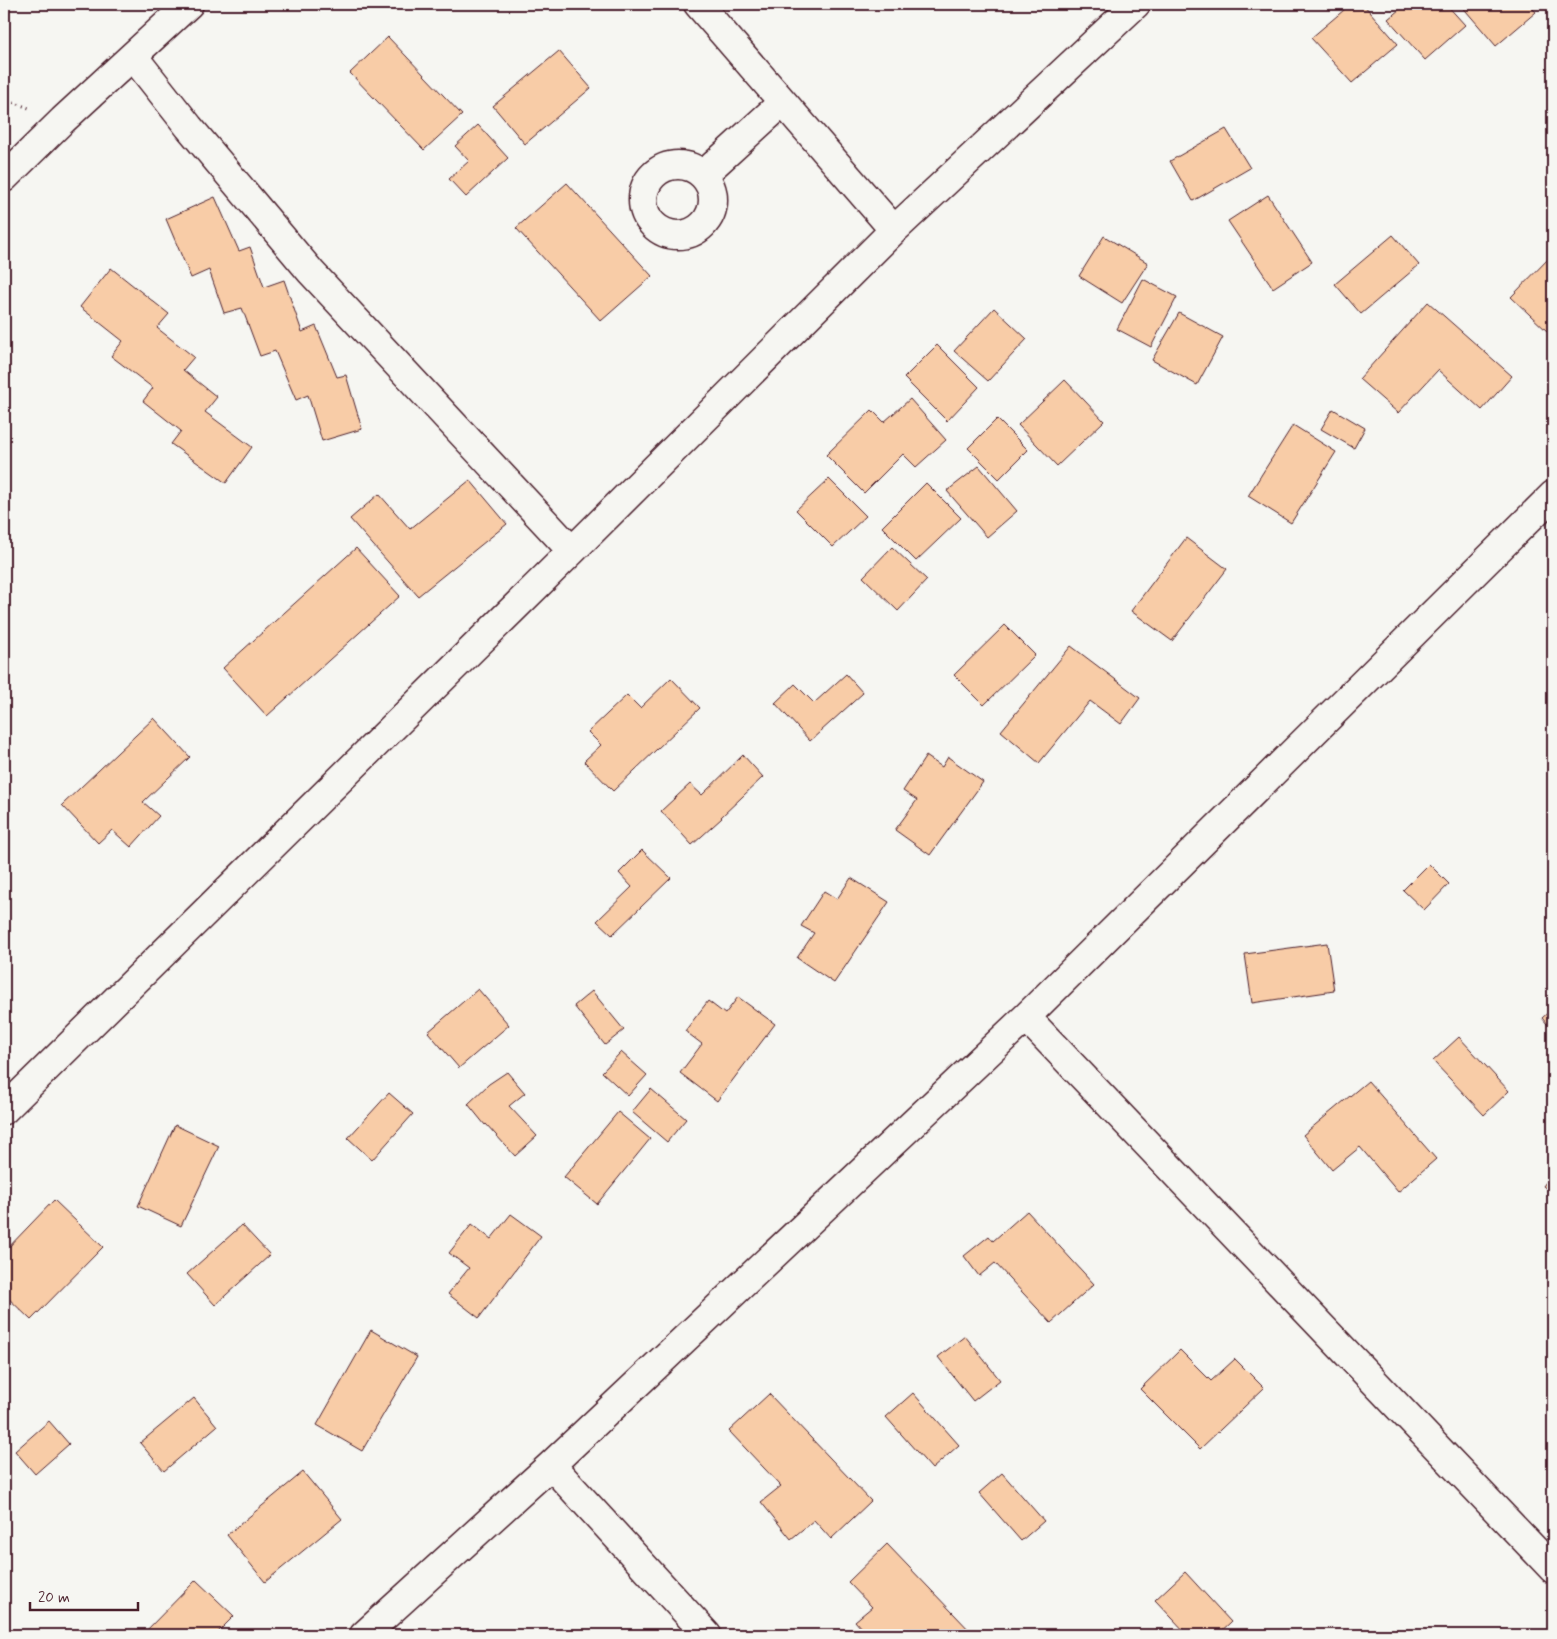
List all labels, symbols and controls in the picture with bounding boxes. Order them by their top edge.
scale bar [30,1579,138,1611]
text: 20 m [38,1588,70,1608]

